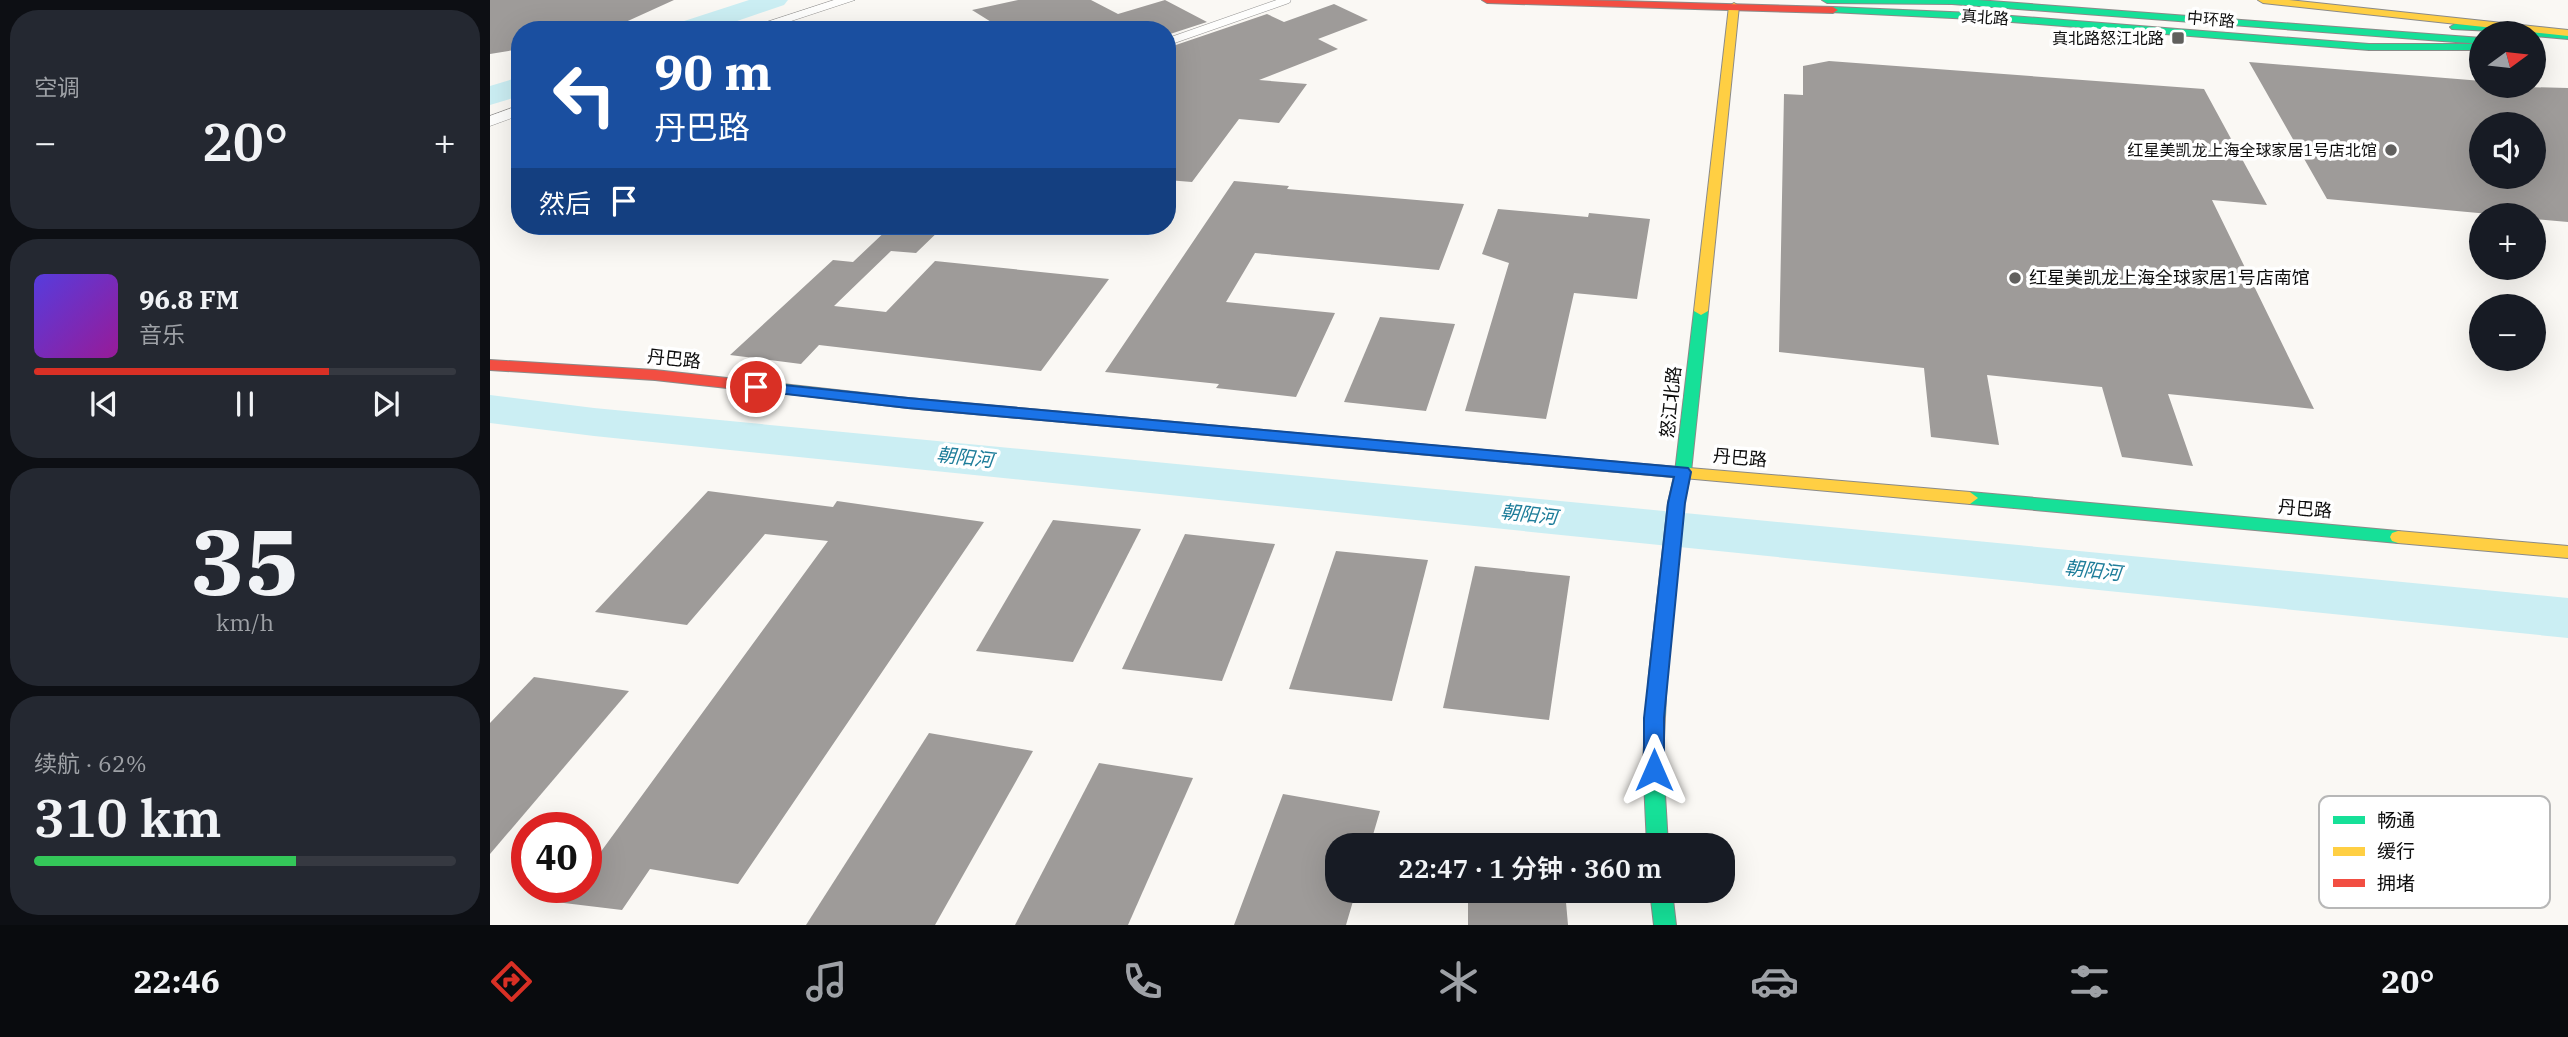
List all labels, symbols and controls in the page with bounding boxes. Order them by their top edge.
street label: 真北路 [1960,5,2010,29]
street label: 中环路 [2186,7,2236,31]
north arrow [2469,21,2546,98]
map controls [2469,21,2546,371]
place label: 真北路怒江北路 [2052,28,2164,48]
marker: 真北路怒江北路 [2170,30,2186,46]
text: 90 m [654,40,772,103]
icon: left [539,49,630,140]
text: 空调 [34,72,80,102]
text: 丹巴路 [654,106,750,148]
text: 20° [202,108,288,175]
button: sound [2469,112,2546,189]
text: − [34,117,57,166]
text: + [433,117,456,166]
place label: 红星美凯龙上海全球家居1号店北馆 [2127,140,2377,160]
marker: 红星美凯龙上海全球家居1号店北馆 [2383,142,2399,158]
icon: arrive [605,182,643,220]
text: 然后 [539,186,591,220]
button: + [2469,203,2546,280]
place label: 红星美凯龙上海全球家居1号店南馆 [2029,266,2310,289]
marker: 红星美凯龙上海全球家居1号店南馆 [2007,270,2023,286]
text: 96.8 FM [139,282,239,316]
button: − [2469,294,2546,371]
text: 音乐 [139,319,185,349]
street label: 丹巴路 [646,344,702,373]
pin [726,357,786,417]
street label: 怒江北路 [1655,365,1686,439]
icon: arrive [737,368,775,406]
icon: previous [85,385,123,423]
icon: pause [226,385,264,423]
icon: next [367,385,405,423]
water label: 朝阳河 [935,442,999,472]
street label: 丹巴路 [1712,444,1768,471]
street label: 丹巴路 [2277,495,2333,522]
water label: 朝阳河 [1499,499,1563,529]
text: 35 [190,502,300,620]
water label: 朝阳河 [2063,555,2127,585]
text: km/h [216,607,274,637]
position arrow [1617,733,1691,807]
text: 续航 · 62% [34,748,147,778]
text: 310 km [34,784,222,851]
legend [2319,796,2550,908]
text: 畅通 [2377,808,2415,832]
speed limit sign: 40 [511,812,602,903]
text: 缓行 [2377,839,2415,863]
text: 22:47 · 1 分钟 · 360 m [1398,851,1662,885]
text: 拥堵 [2377,871,2415,895]
icon: directions [487,957,536,1006]
icon: music [802,957,851,1006]
icon: phone [1118,957,1167,1006]
icon: climate [1434,957,1483,1006]
icon: car [1750,957,1799,1006]
icon: filters [2065,957,2114,1006]
text: 22:46 [133,960,220,1002]
text: 20° [2381,960,2435,1002]

